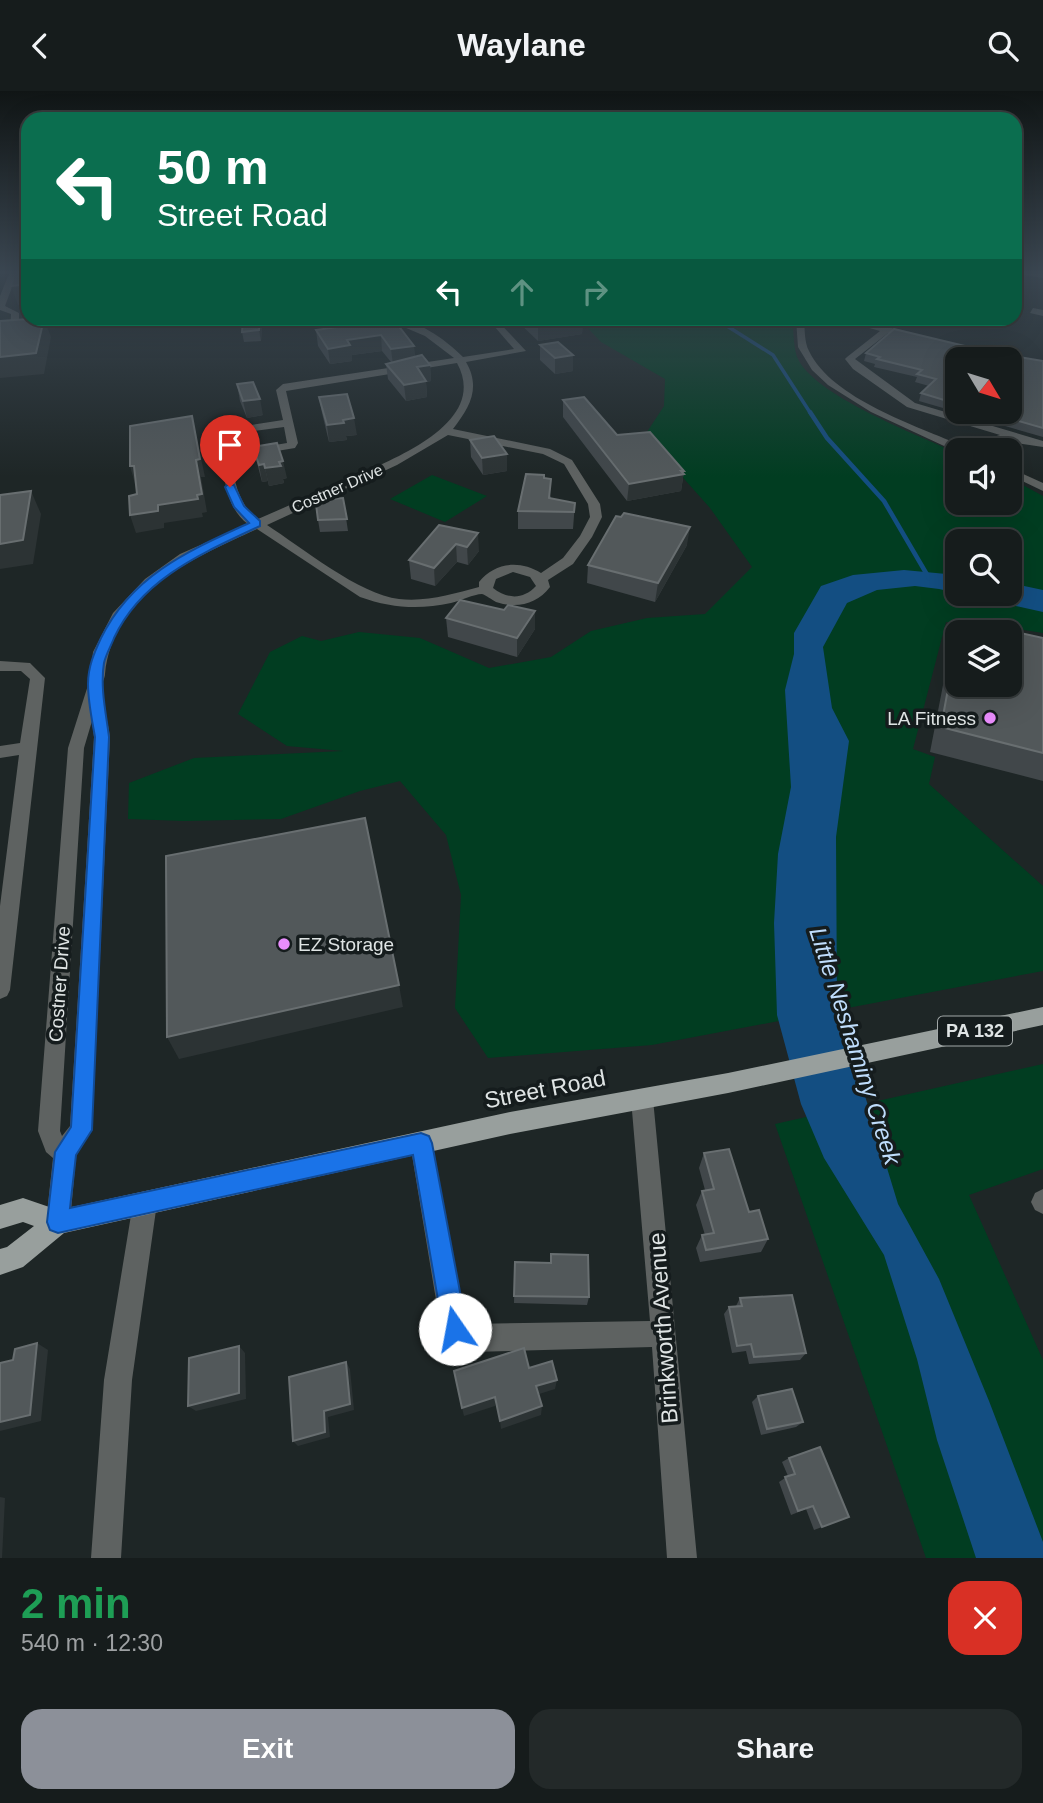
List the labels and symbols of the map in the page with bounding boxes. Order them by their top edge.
north arrow [945,347,1022,423]
pin [200,415,260,487]
street label: Costner Drive [289,461,385,516]
place label: LA Fitness [887,708,976,729]
marker: LA Fitness [982,710,998,726]
water label: Little Neshaminy Creek [804,924,907,1170]
street label: Costner Drive [45,925,74,1043]
place label: EZ Storage [298,934,394,955]
marker: EZ Storage [276,936,292,952]
road number: PA 132 [938,1016,1012,1045]
street label: Street Road [482,1065,608,1113]
street label: Brinkworth Avenue [643,1232,683,1424]
position arrow [418,1292,492,1366]

